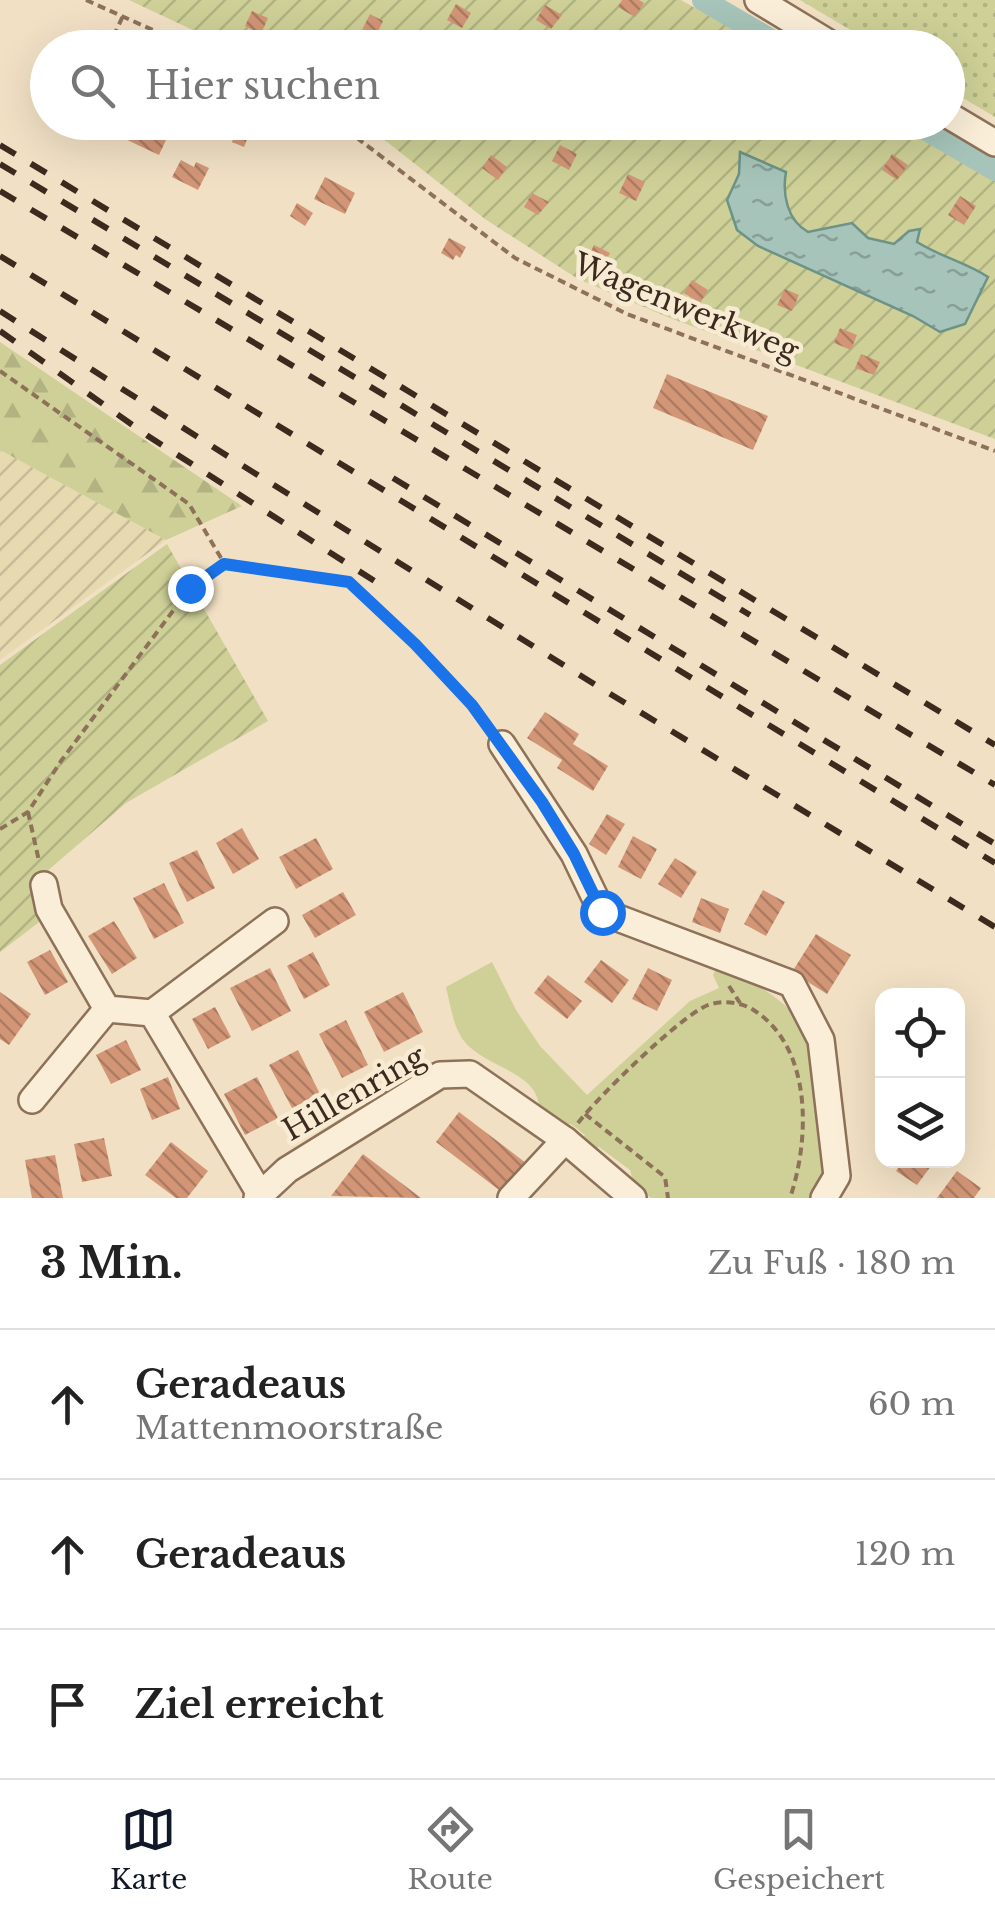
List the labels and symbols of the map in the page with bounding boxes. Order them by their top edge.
street label: Wagenwerkweg [567,245,805,369]
route end [168,566,214,612]
route start [580,890,626,936]
street label: Hillenring [276,1037,433,1149]

